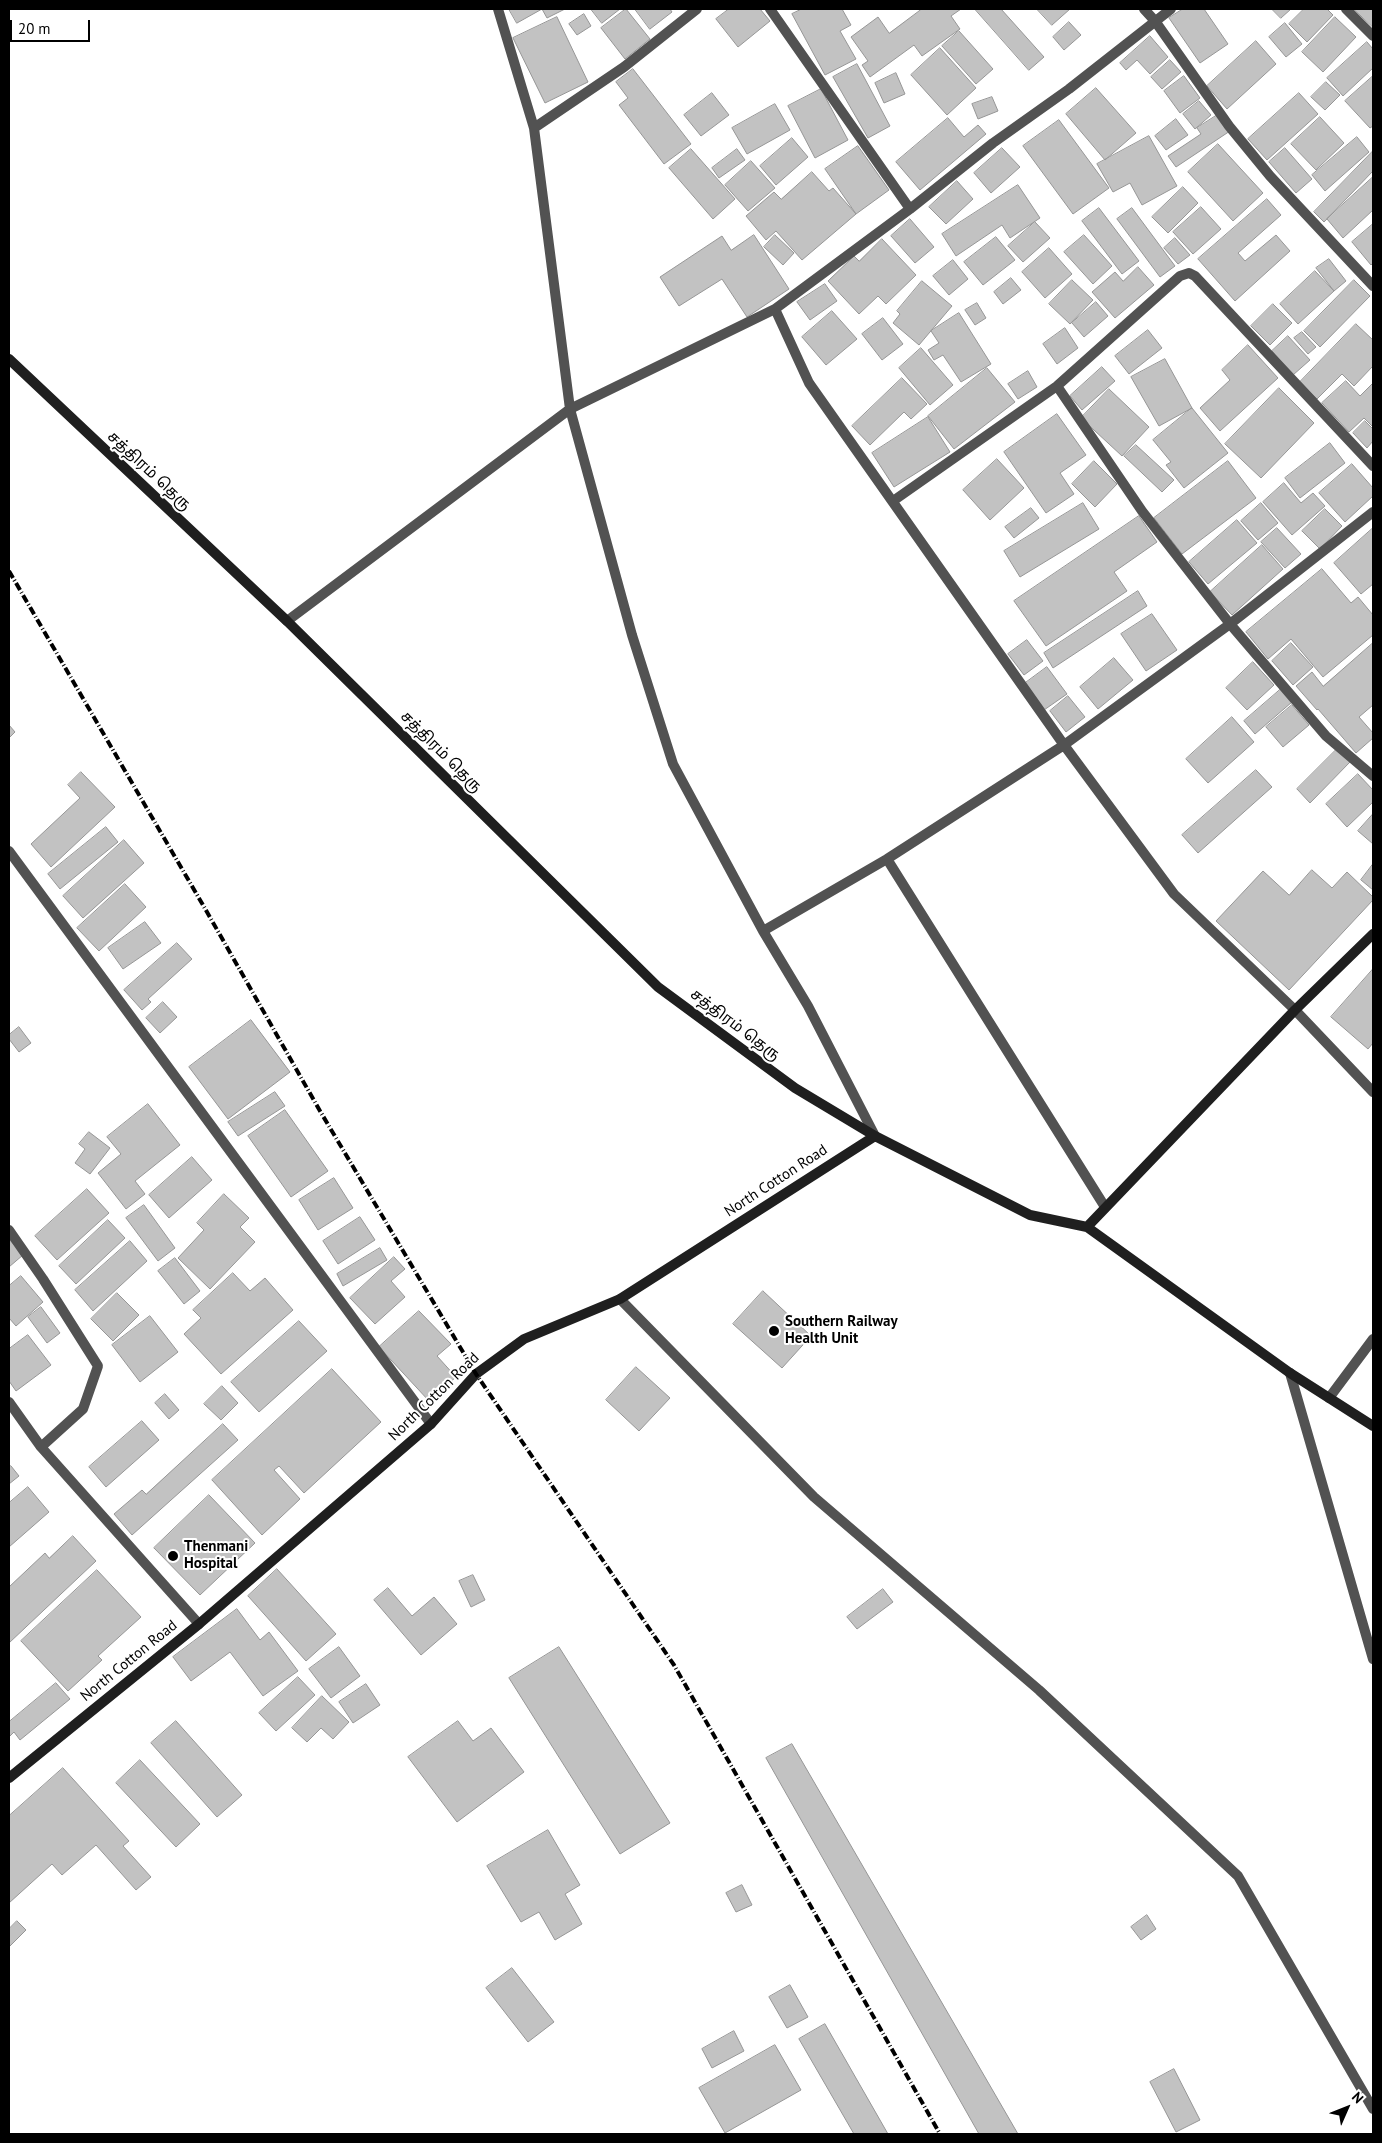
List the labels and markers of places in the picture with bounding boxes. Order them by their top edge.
place label: Southern Railway Health Unit [785,1313,898,1348]
marker: Southern Railway Health Unit [767,1324,781,1338]
place label: Thenmani Hospital [184,1538,248,1573]
marker: Thenmani Hospital [166,1549,180,1563]

